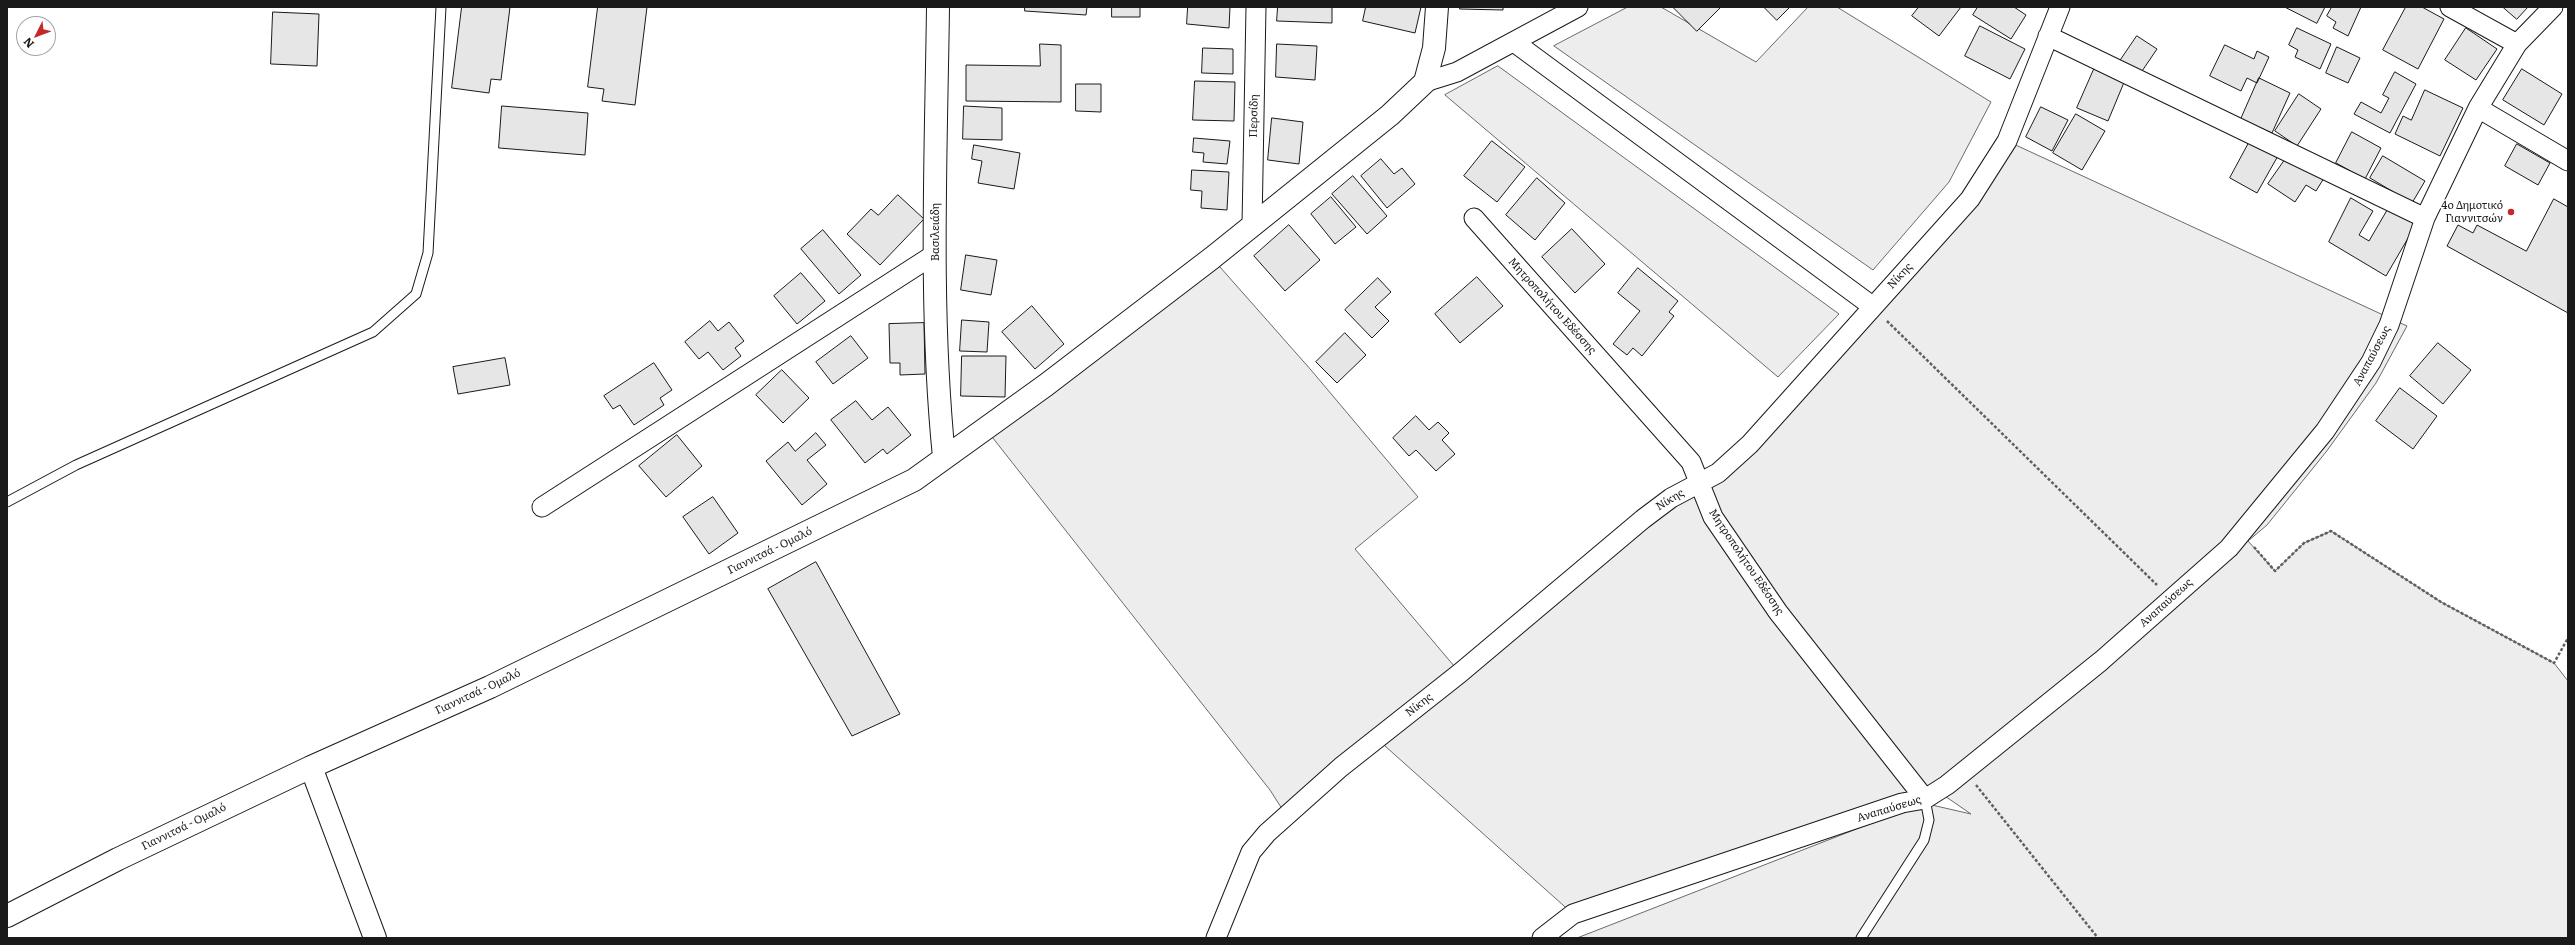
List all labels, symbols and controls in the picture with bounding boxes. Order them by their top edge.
north arrow [16,16,56,56]
text: N [19,35,37,52]
street label: Περσίδη [1247,94,1261,138]
place label: 4ο Δημοτικό Γιαννιτσών [2441,199,2503,225]
street label: Βασιλειάδη [929,203,943,261]
marker: 4ο Δημοτικό Γιαννιτσών [2506,207,2516,217]
street label: Μητροπολήτου Εδέσσης [1505,255,1599,357]
street label: Νίκης [1885,260,1915,292]
street label: Αναπαύσεως [2351,324,2393,388]
street label: Νίκης [1654,486,1686,514]
street label: Μητροπολήτου Εδέσσης [1706,507,1786,617]
street label: Γιαννιτσά - Ομαλό [725,525,815,577]
street label: Αναπαύσεως [2137,576,2195,630]
street label: Γιαννιτσά - Ομαλό [433,666,523,718]
street label: Νίκης [1403,690,1435,720]
street label: Αναπαύσεως [1855,793,1923,825]
street label: Γιαννιτσά - Ομαλό [139,801,229,853]

